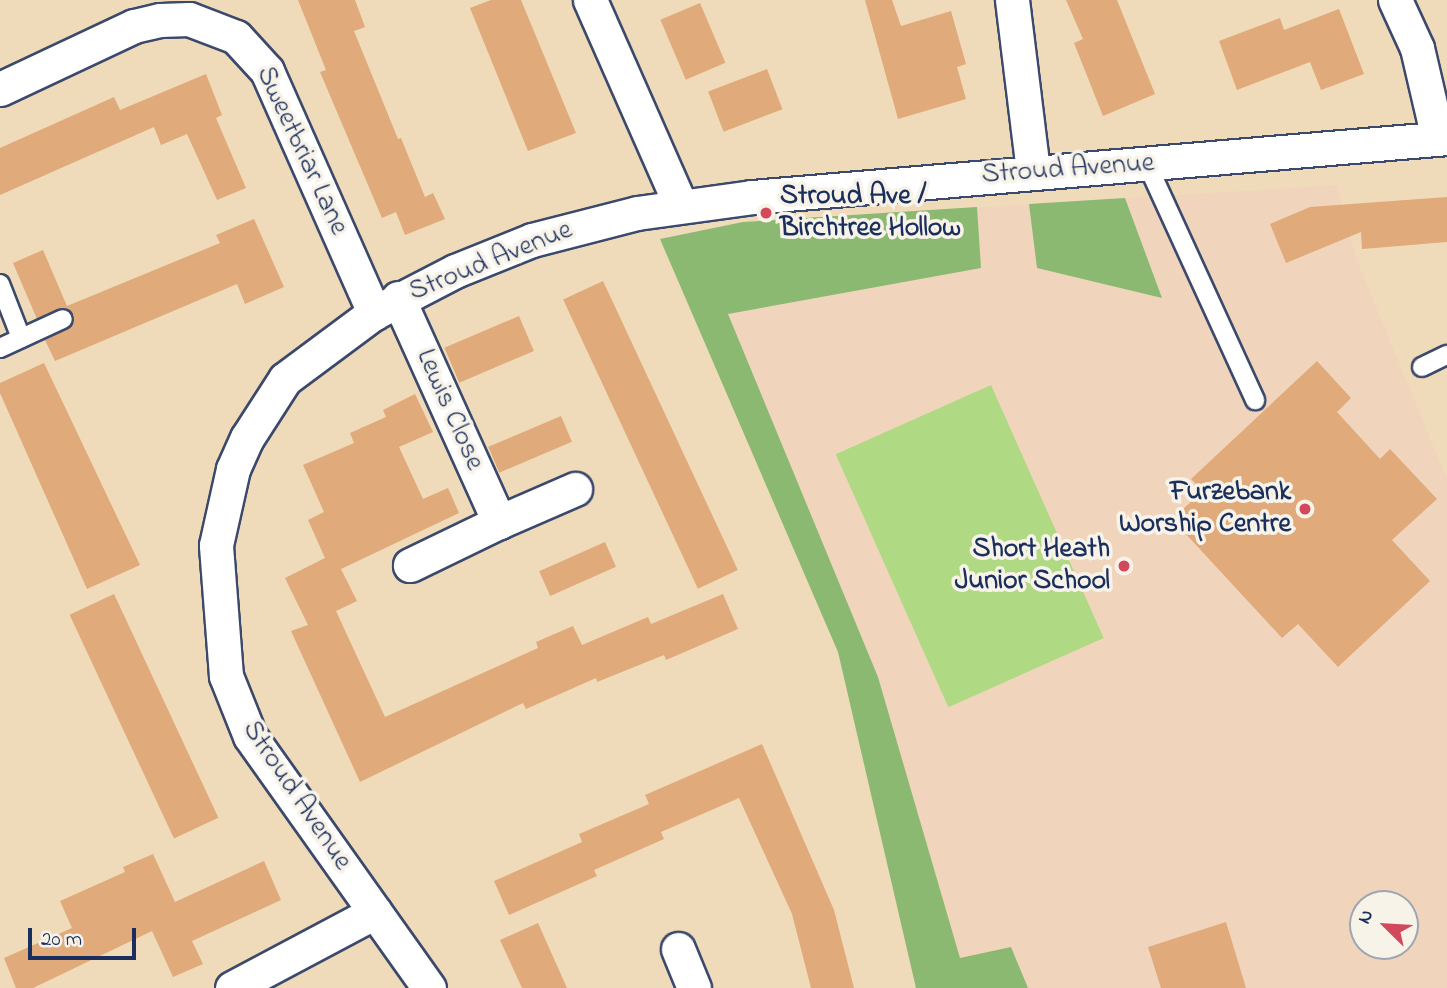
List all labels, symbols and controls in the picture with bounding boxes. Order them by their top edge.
street label: Sweetbriar Lane [247,61,355,241]
street label: Stroud Avenue [981,147,1155,193]
place label: Stroud Ave / Birchtree Hollow [780,180,961,246]
marker: Stroud Ave / Birchtree Hollow [758,205,774,221]
street label: Stroud Avenue [404,214,578,310]
street label: Lewis Close [407,344,491,476]
place label: Furzebank Worship Centre [1119,476,1291,542]
marker: Furzebank Worship Centre [1297,501,1313,517]
place label: Short Heath Junior School [955,533,1110,599]
marker: Short Heath Junior School [1116,558,1132,574]
street label: Stroud Avenue [234,715,358,877]
north arrow [1349,890,1419,960]
text: N [1351,906,1381,928]
scale bar [32,914,140,958]
text: 20 m [41,925,82,955]

